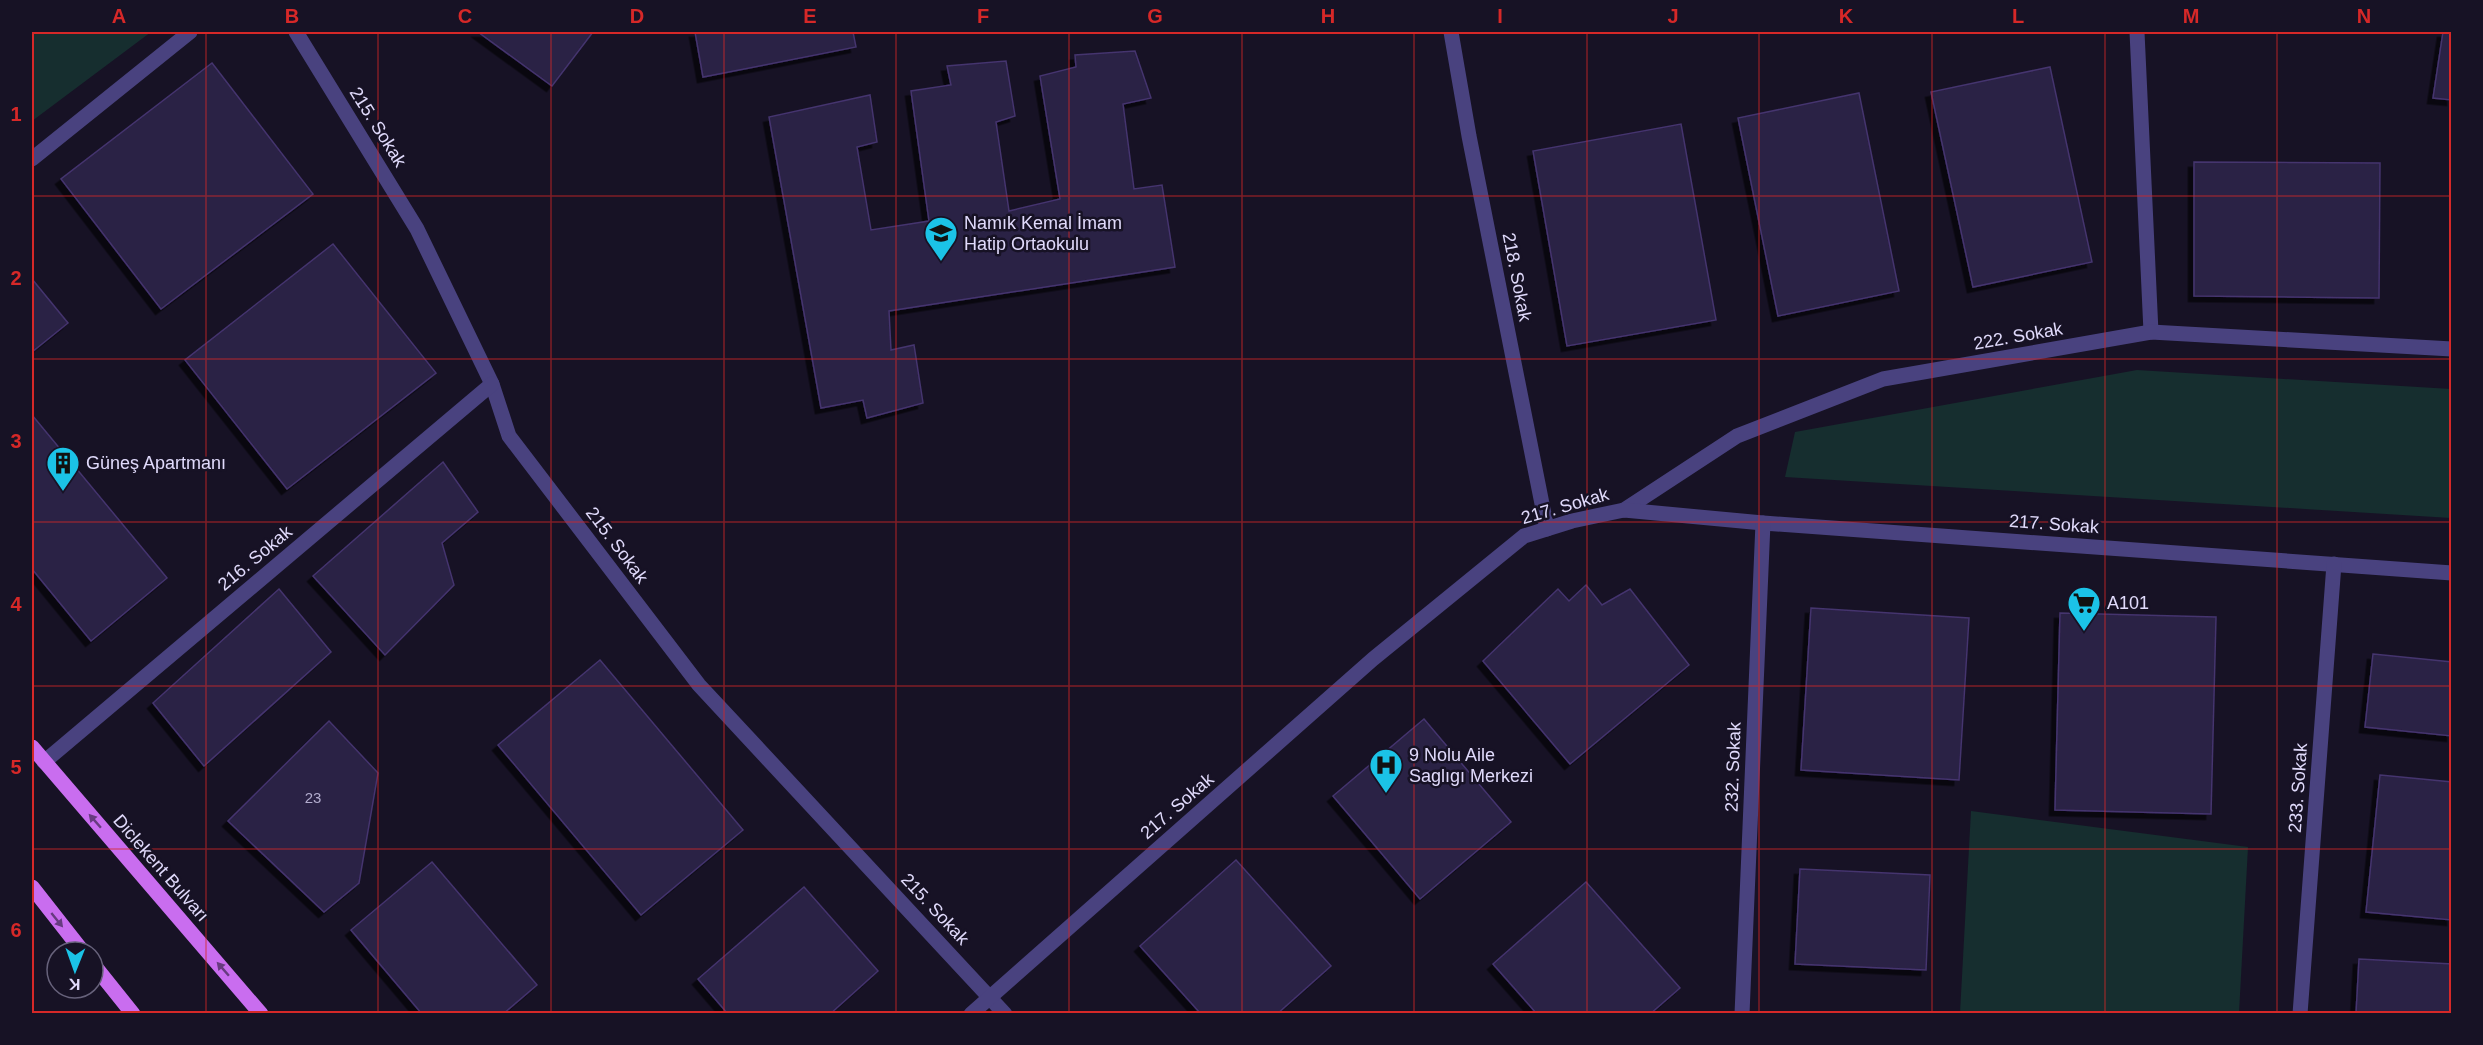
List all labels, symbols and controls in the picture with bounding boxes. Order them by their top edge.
text: A [112,5,126,27]
text: B [285,5,299,27]
text: C [458,5,472,27]
text: D [630,5,644,27]
text: E [803,5,817,27]
text: F [977,5,989,27]
text: G [1147,5,1163,27]
text: H [1321,5,1335,27]
text: I [1497,5,1503,27]
text: J [1667,5,1679,27]
text: K [1839,5,1854,27]
text: L [2012,5,2024,27]
text: M [2183,5,2199,27]
text: N [2357,5,2371,27]
street label: 215. Sokak [346,84,411,171]
text: 1 [10,103,22,125]
place label: Namık Kemal İmam Hatip Ortaokulu [964,213,1122,254]
school or university icon: Namık Kemal İmam Hatip Ortaokulu [923,215,959,262]
street label: 218. Sokak [1499,231,1536,324]
text: 2 [10,267,22,289]
street label: 222. Sokak [1972,318,2065,354]
text: 3 [10,430,22,452]
building icon: Güneş Apartmanı [45,445,81,492]
place label: Güneş Apartmanı [86,453,226,473]
street label: 217. Sokak [1519,484,1612,528]
street label: 215. Sokak [582,503,653,588]
street label: 217. Sokak [2008,511,2101,537]
street label: 216. Sokak [214,521,297,595]
supermarket icon: A101 [2066,585,2102,632]
text: 4 [10,593,22,615]
place label: A101 [2107,593,2149,613]
street label: 232. Sokak [1721,721,1745,812]
street label: 233. Sokak [2285,741,2311,834]
place label: 9 Nolu Aile Saglıgı Merkezi [1409,745,1533,786]
hospital icon: 9 Nolu Aile Saglıgı Merkezi [1368,747,1404,794]
text: 5 [10,756,22,778]
street label: 217. Sokak [1136,768,1218,843]
house number: 23 [305,789,321,806]
street label: Diclekent Bulvarı [109,810,213,926]
one-way arrow [89,814,102,829]
street label: 215. Sokak [897,869,974,949]
one-way arrow [51,912,63,927]
text: 6 [10,919,22,941]
north arrow [45,940,105,1000]
one-way arrow [216,961,229,977]
text: K [68,976,81,993]

